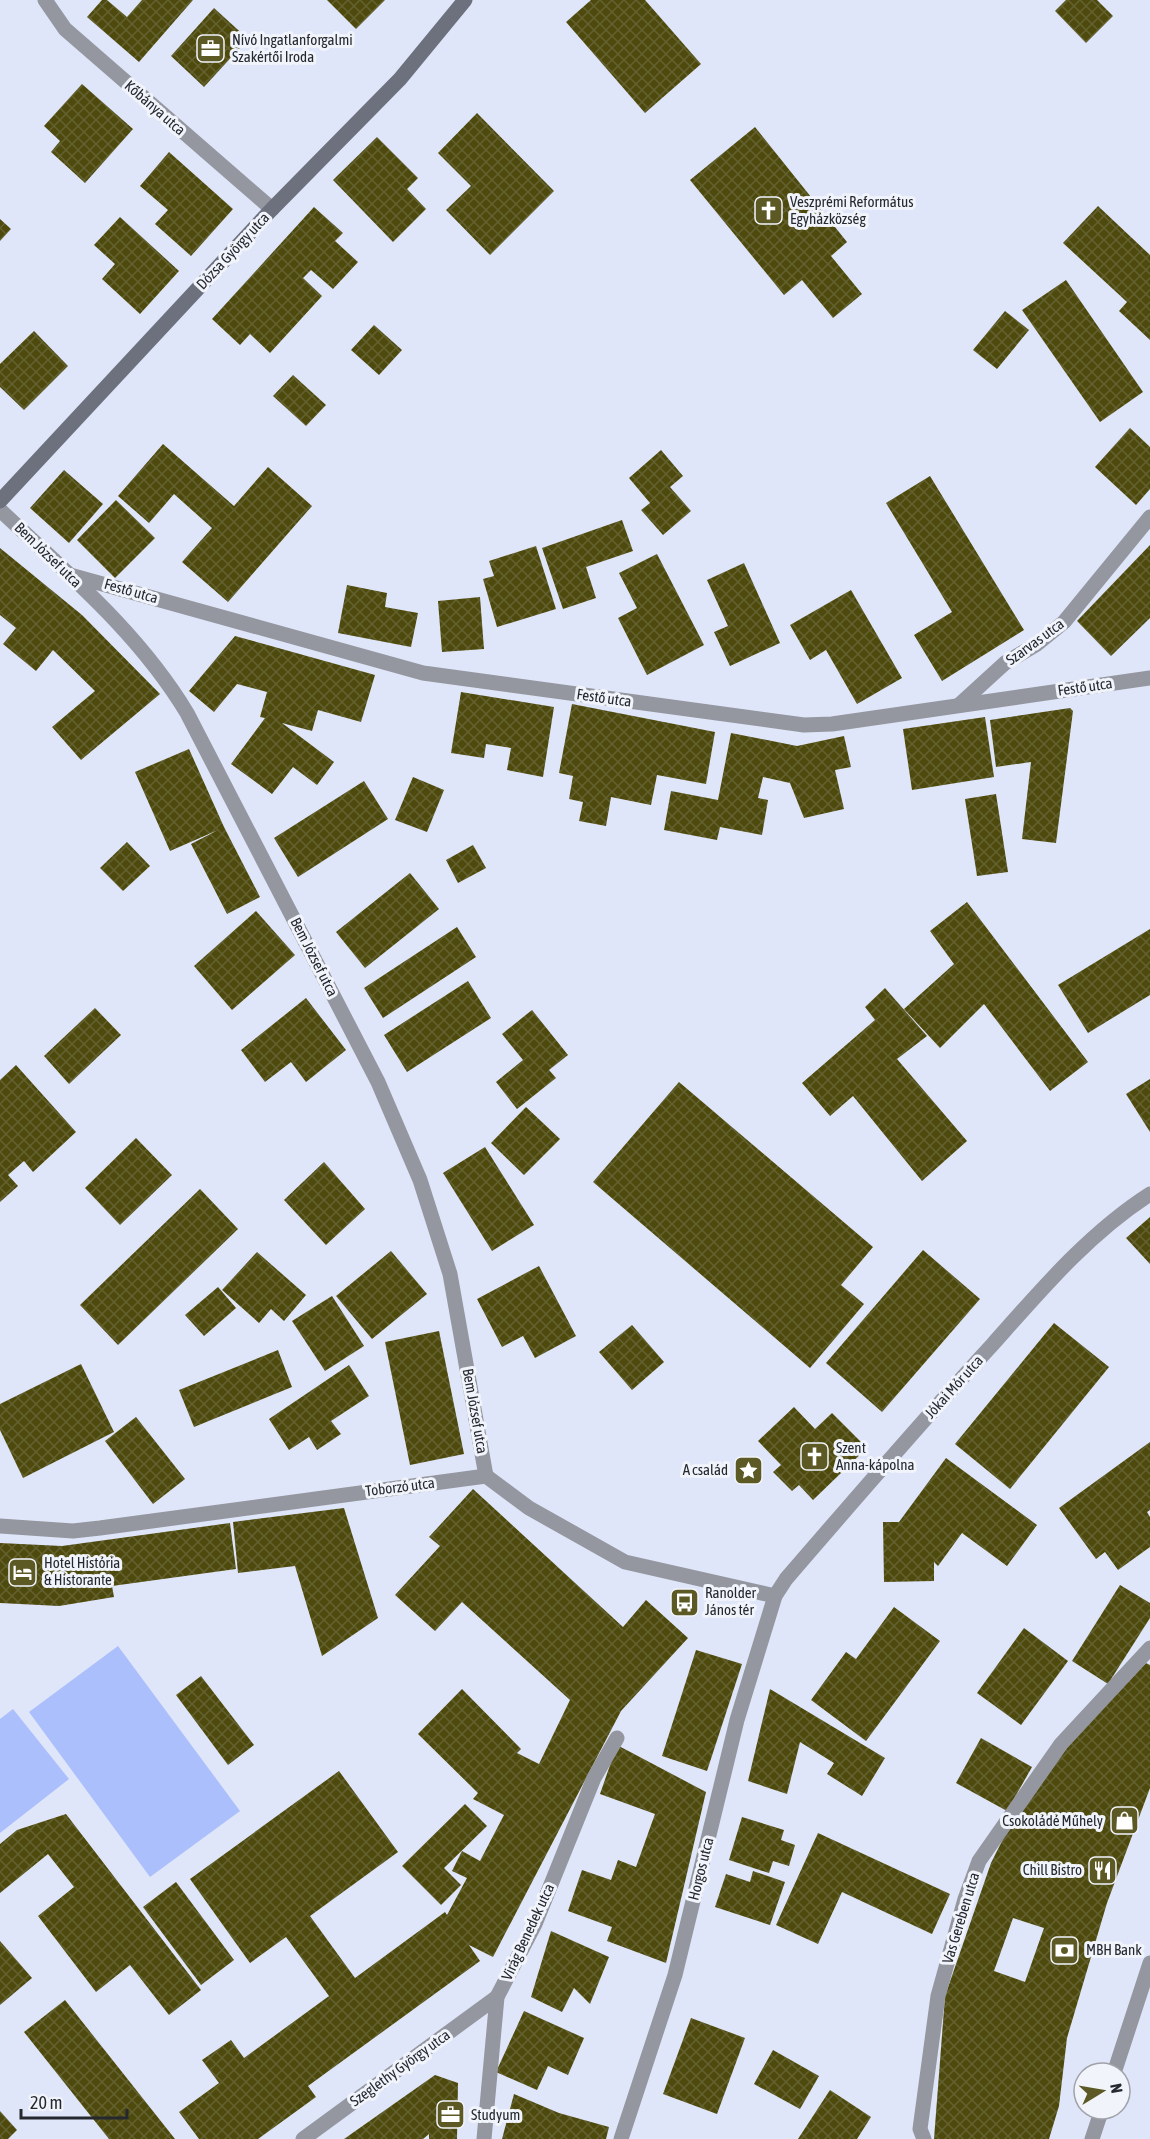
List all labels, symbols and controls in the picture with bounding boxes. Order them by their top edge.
place label: Nívó Ingatlanforgalmi Szakértői Iroda [232,31,353,65]
office icon: Nívó Ingatlanforgalmi Szakértői Iroda [195,33,227,65]
street label: Kőbánya utca [122,77,189,138]
place label: Veszprémi Református Egyházközség [790,193,914,227]
church icon: Veszprémi Református Egyházközség [753,195,785,227]
street label: Dózsa György utca [193,209,273,293]
street label: Bem József utca [11,519,85,591]
street label: Festő utca [102,575,160,606]
street label: Szarvas utca [1002,615,1067,668]
street label: Festő utca [1056,674,1113,699]
street label: Festő utca [576,685,633,710]
street label: Bem József utca [287,915,342,999]
street label: Jókai Mór utca [921,1352,986,1422]
street label: Bem József utca [460,1367,491,1455]
place label: Szent Anna-kápolna [836,1439,915,1473]
church icon: Szent Anna-kápolna [799,1441,831,1473]
place icon: A család [733,1454,765,1486]
place label: A család [683,1461,728,1478]
street label: Toborzó utca [364,1474,436,1499]
place label: Hotel História & Historante [44,1554,120,1588]
hotel icon: Hotel História & Historante [7,1556,39,1588]
place label: Ranolder János tér [705,1584,757,1618]
bus stop icon: Ranolder János tér [668,1586,700,1618]
shop icon: Csokoládé Műhely [1108,1805,1140,1837]
place label: Csokoládé Műhely [1002,1812,1103,1829]
street label: Horgos utca [684,1836,717,1902]
restaurant icon: Chill Bistro [1087,1854,1119,1886]
place label: Chill Bistro [1023,1861,1082,1878]
street label: Vas Gereben utca [939,1870,982,1965]
street label: Virág Benedek utca [498,1881,557,1983]
bank icon: MBH Bank [1049,1934,1081,1966]
place label: MBH Bank [1086,1941,1142,1958]
street label: Szeglethy György utca [347,2026,453,2109]
north arrow [1072,2061,1132,2121]
scale bar [21,2082,128,2120]
text: N [1107,2082,1126,2094]
text: 20 m [30,2092,62,2113]
office icon: Studyum [434,2099,466,2131]
place label: Studyum [471,2106,520,2123]

